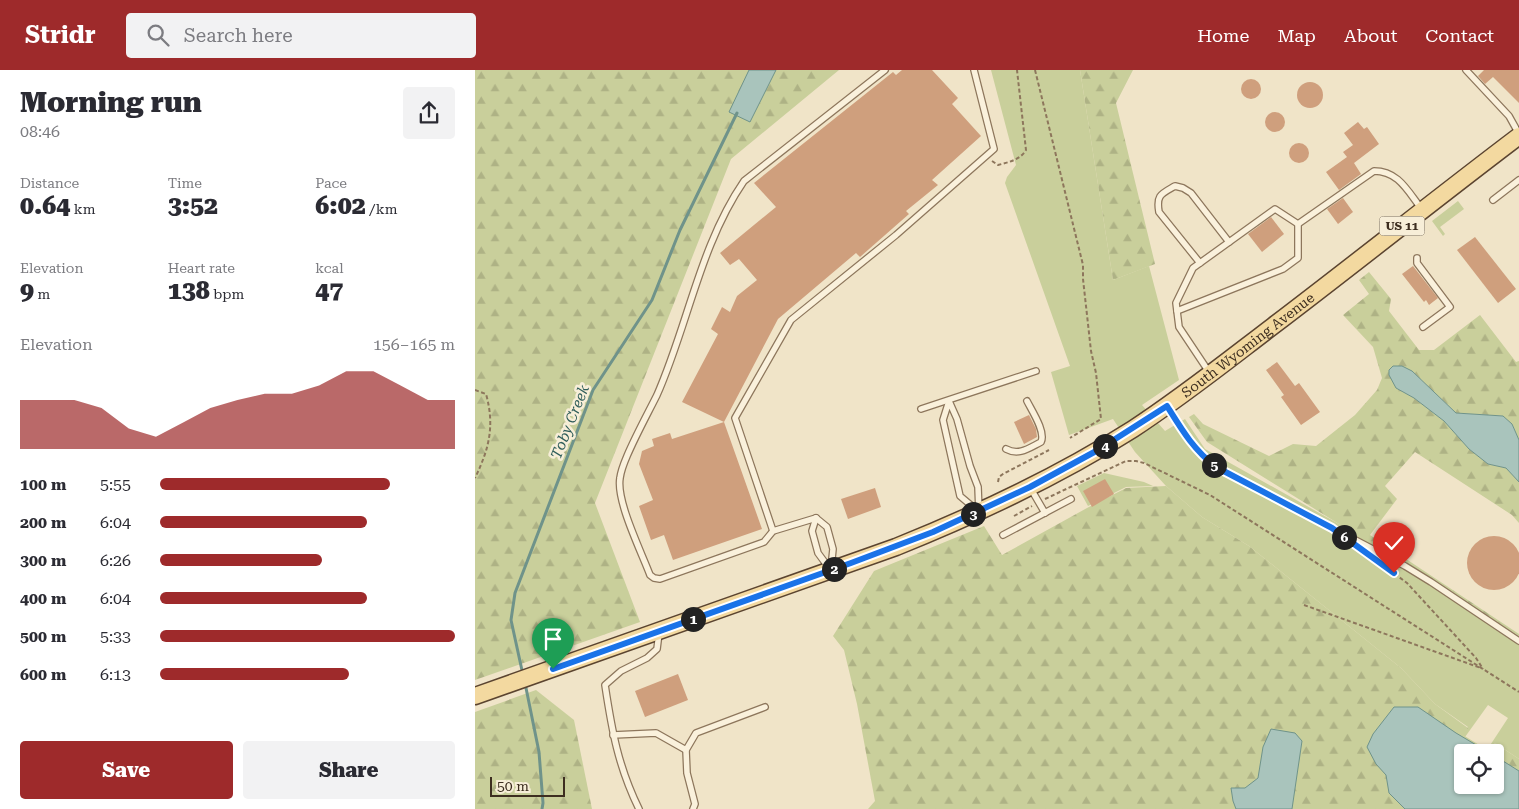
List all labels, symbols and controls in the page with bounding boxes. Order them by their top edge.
search box [126,13,476,58]
text: Stridr [25,21,96,49]
icon: search [144,21,172,49]
text: Search here [184,24,293,47]
text: Home [1197,25,1249,46]
text: Map [1277,25,1316,46]
text: About [1344,25,1397,46]
text: Contact [1425,25,1494,46]
text: Morning run [20,86,202,119]
button: share [403,87,455,139]
text: 08:46 [20,122,60,141]
text: Distance [20,175,79,191]
text: Time [168,175,202,191]
text: Pace [315,175,347,191]
text: 0.64 [20,191,70,220]
text: 3:52 [168,191,218,220]
text: 6:02 [315,191,366,220]
text: km [70,201,96,217]
text: /km [366,201,397,217]
road number: US 11 [1379,216,1425,236]
text: Elevation [20,260,83,276]
text: Heart rate [168,260,235,276]
text: kcal [315,260,344,276]
text: 9 [20,276,34,305]
text: 138 [168,276,210,305]
text: 47 [315,276,343,305]
text: m [34,286,50,302]
text: bpm [210,286,244,302]
street label: South Wyoming Avenue [1178,289,1318,401]
text: Elevation [20,335,93,354]
text: 156–165 m [373,335,455,354]
water label: Toby Creek [547,382,593,462]
pin: 4 [1093,434,1117,458]
text: 4 [1102,438,1109,454]
pin: 5 [1201,452,1227,478]
text: 5 [1211,457,1218,473]
text: 100 m [20,475,66,494]
text: 5:55 [100,475,131,494]
pin: 3 [961,502,985,526]
text: 3 [970,506,977,522]
text: 200 m [20,513,66,532]
text: 6:04 [100,513,131,532]
pin [1373,522,1415,573]
pin: 6 [1331,524,1357,550]
text: 6 [1341,529,1348,545]
icon: check [1380,529,1408,557]
text: 300 m [20,551,66,570]
text: 6:26 [100,551,131,570]
pin: 2 [821,556,847,582]
text: 2 [831,561,838,577]
text: 400 m [20,589,66,608]
text: 6:04 [100,589,131,608]
pin: 1 [681,606,705,632]
text: 1 [690,611,697,627]
pin [532,618,574,669]
icon: arrive [539,625,567,653]
text: 500 m [20,627,66,646]
text: 5:33 [100,627,131,646]
text: 600 m [20,665,66,684]
text: 6:13 [100,665,131,684]
button: Save [20,741,233,799]
button: Share [243,741,455,799]
map controls [1454,744,1504,794]
button: locate [1454,744,1504,794]
scale bar [490,774,565,797]
text: 50 m [497,778,529,794]

